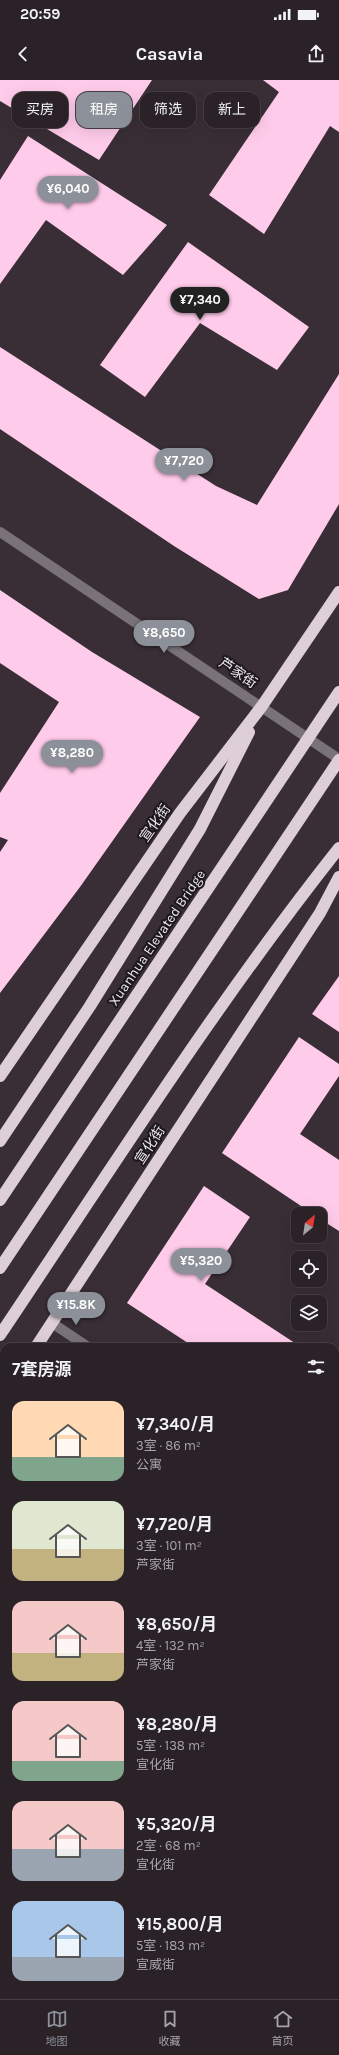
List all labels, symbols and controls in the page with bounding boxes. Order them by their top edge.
text: 20:59 [20,5,61,23]
icon: back [12,43,34,65]
text: Casavia [136,43,203,65]
icon: share [305,43,327,65]
chip: 买房 [12,92,68,128]
chip: 租房 [76,92,132,128]
chip: 筛选 [140,92,196,128]
chip: 新上 [204,92,260,128]
pin: ¥6,040 [35,176,101,210]
text: ¥6,040 [47,181,90,196]
pin: ¥7,340 [167,287,233,321]
text: ¥7,340 [179,292,221,307]
pin: ¥7,720 [151,448,217,482]
text: ¥7,720 [164,453,204,468]
pin: ¥8,650 [131,620,197,654]
text: ¥8,650 [143,625,186,640]
street label: 芦家街 [216,654,260,692]
pin: ¥8,280 [39,740,105,774]
text: ¥8,280 [50,745,94,760]
street label: 宣化街 [136,801,174,845]
street label: Xuanhua Elevated Bridge [105,867,209,1009]
street label: 宣化街 [131,1123,169,1167]
north arrow [291,1207,327,1243]
map controls [291,1207,327,1331]
pin: ¥5,320 [168,1248,234,1282]
button: locate [291,1251,327,1287]
text: ¥5,320 [180,1253,222,1268]
pin: ¥15.8K [43,1292,109,1326]
button: layers [291,1295,327,1331]
text: ¥15.8K [56,1297,96,1312]
icon: filters [305,1356,327,1378]
text: 7套房源 [12,1359,71,1379]
text: ¥7,340/月 [136,1414,215,1434]
icon: home [44,1417,92,1465]
text: 3室 · 86 m² [136,1438,201,1453]
text: 公寓 [136,1457,162,1472]
text: ¥7,720/月 [136,1514,213,1534]
icon: home [44,1517,92,1565]
text: 3室 · 101 m² [136,1538,202,1553]
text: 芦家街 [136,1557,175,1572]
text: ¥8,650/月 [136,1614,217,1634]
icon: home [44,1617,92,1665]
text: 4室 · 132 m² [136,1638,205,1653]
text: 芦家街 [136,1657,175,1672]
text: ¥8,280/月 [136,1714,218,1734]
icon: home [44,1717,92,1765]
text: 5室 · 138 m² [136,1738,205,1753]
text: 宣化街 [136,1757,175,1772]
text: ¥5,320/月 [136,1814,217,1834]
icon: home [44,1817,92,1865]
text: 2室 · 68 m² [136,1838,201,1853]
text: 宣化街 [136,1857,175,1872]
text: ¥15,800/月 [136,1914,224,1934]
icon: home [44,1917,92,1965]
text: 5室 · 183 m² [136,1938,205,1953]
text: 宣威街 [136,1957,175,1972]
tab: 地图 [46,2008,68,2048]
tab: 收藏 [159,2008,181,2048]
tab: 首页 [272,2008,294,2048]

